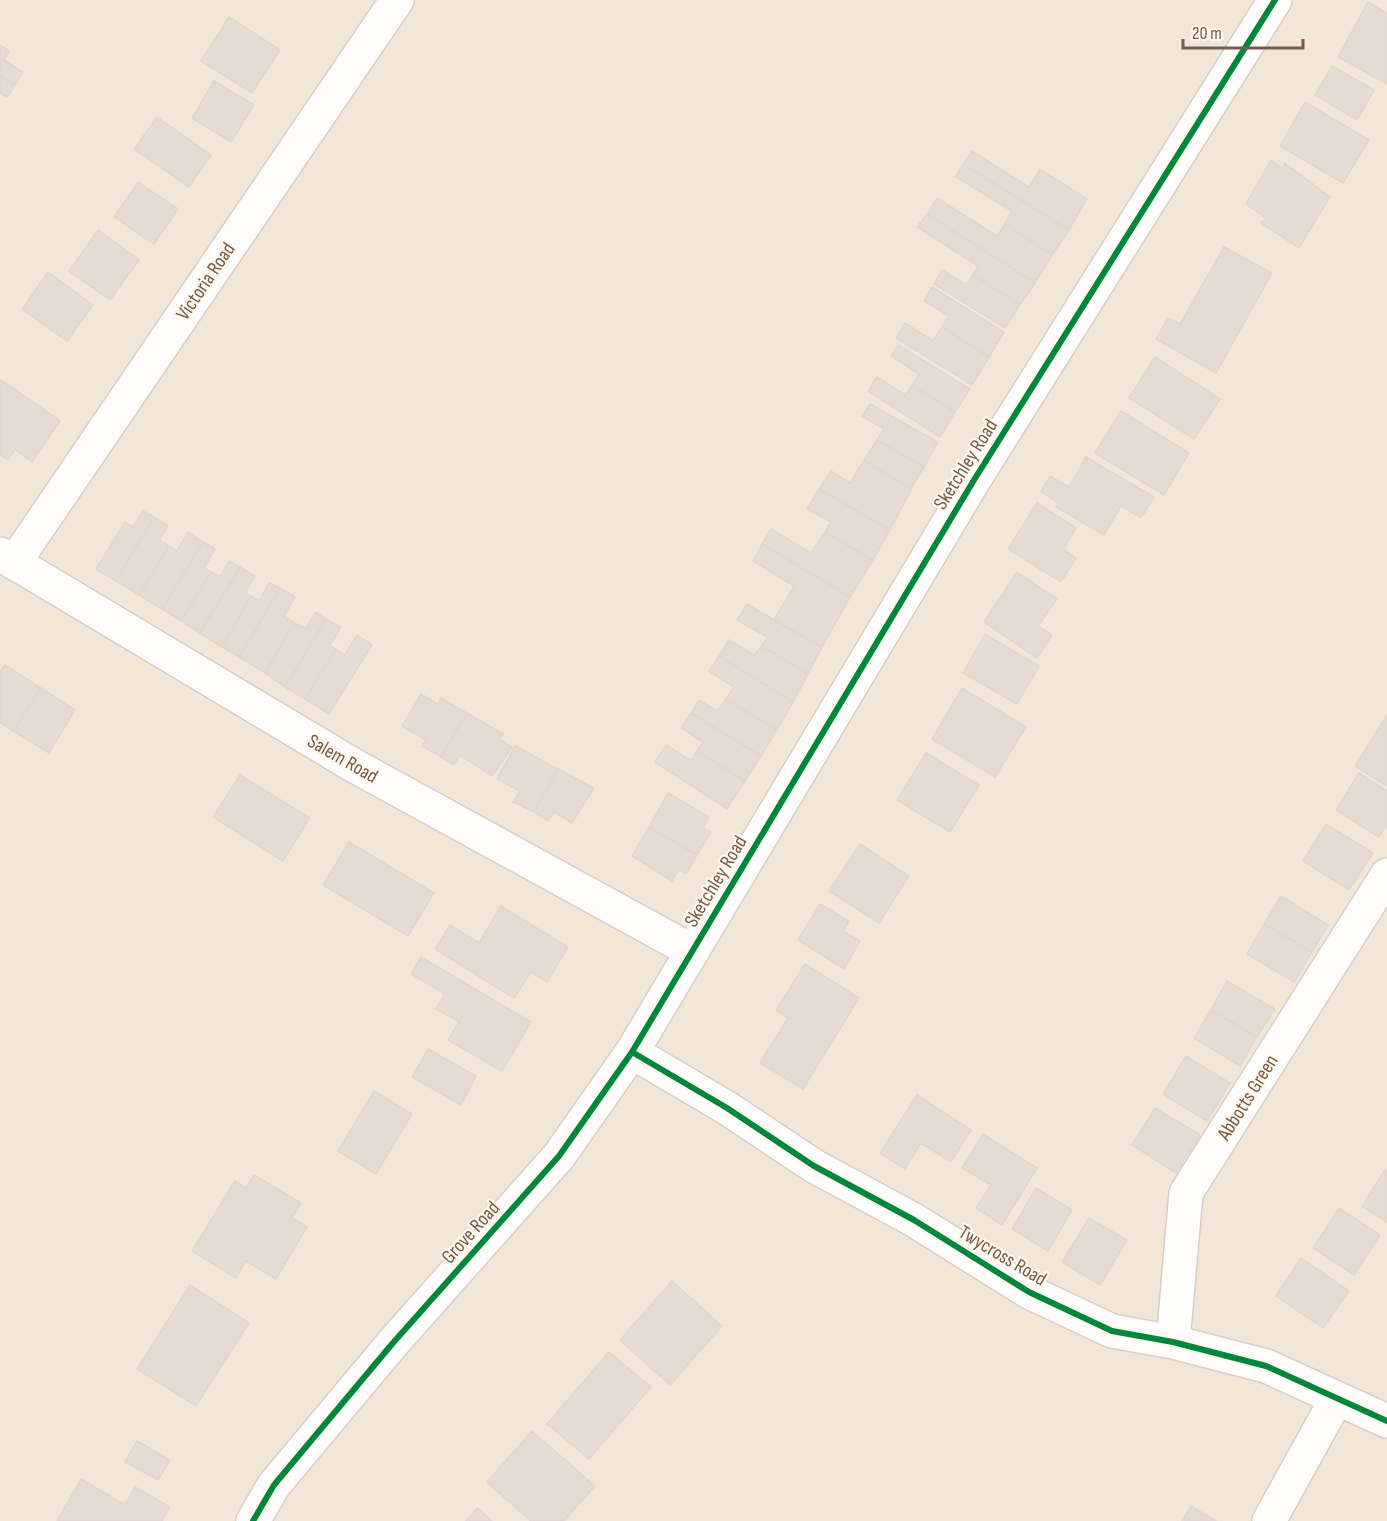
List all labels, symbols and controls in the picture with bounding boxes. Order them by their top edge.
scale bar [1183,12,1303,50]
text: 20 m [1192,23,1222,44]
street label: Victoria Road [171,238,241,325]
street label: Sketchley Road [929,415,1003,514]
street label: Salem Road [303,729,382,789]
street label: Sketchley Road [679,832,752,931]
street label: Abbotts Green [1212,1050,1284,1146]
street label: Grove Road [436,1197,505,1269]
street label: Twycross Road [954,1220,1051,1291]

